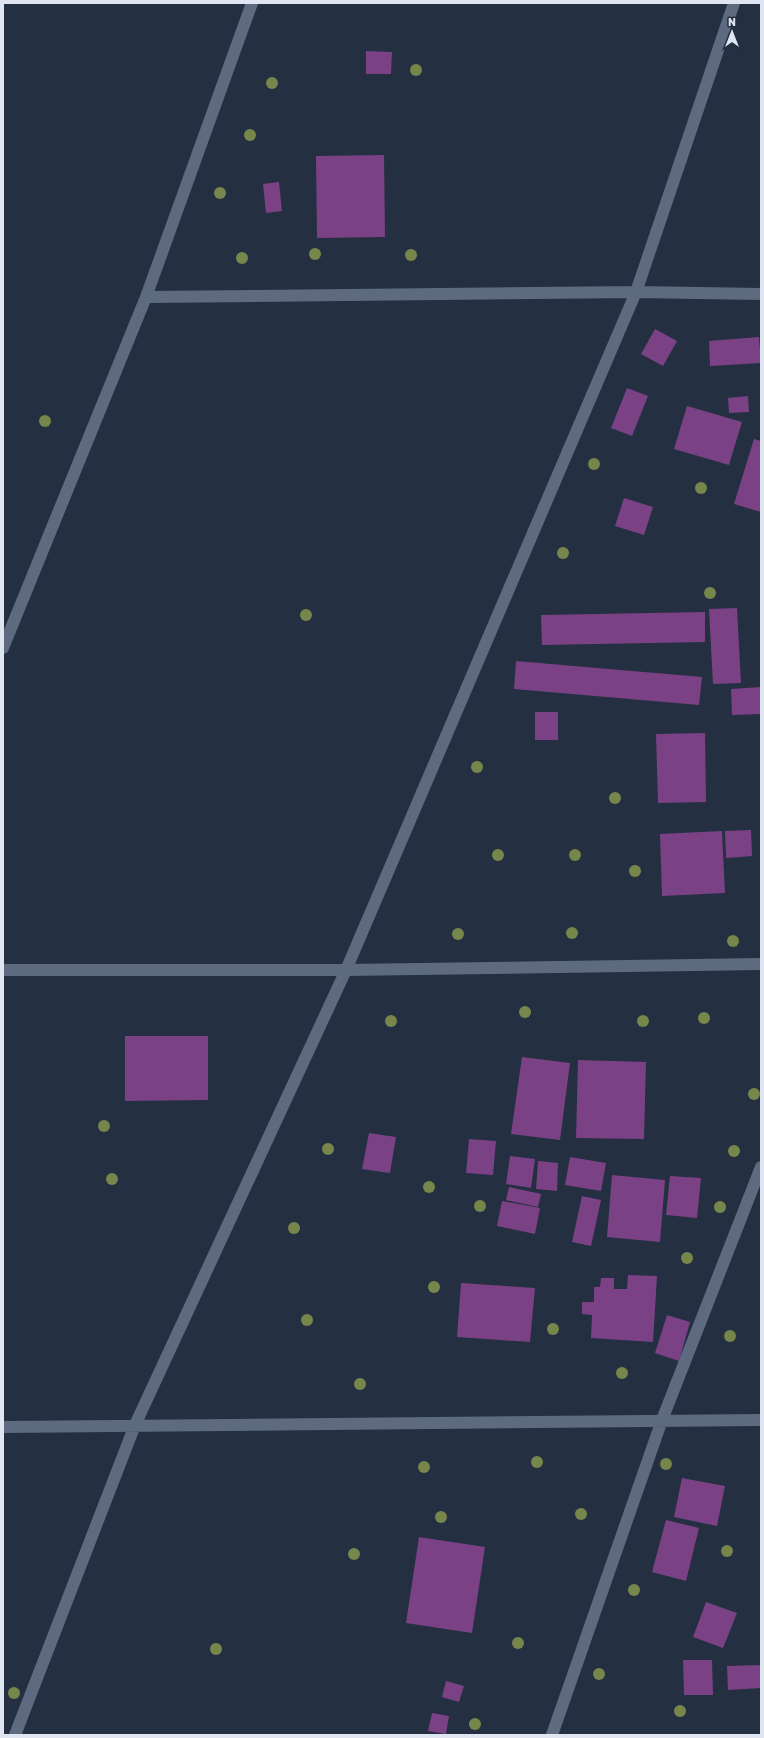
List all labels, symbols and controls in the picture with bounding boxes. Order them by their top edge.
north arrow [712,12,752,52]
text: N [728,16,736,29]

